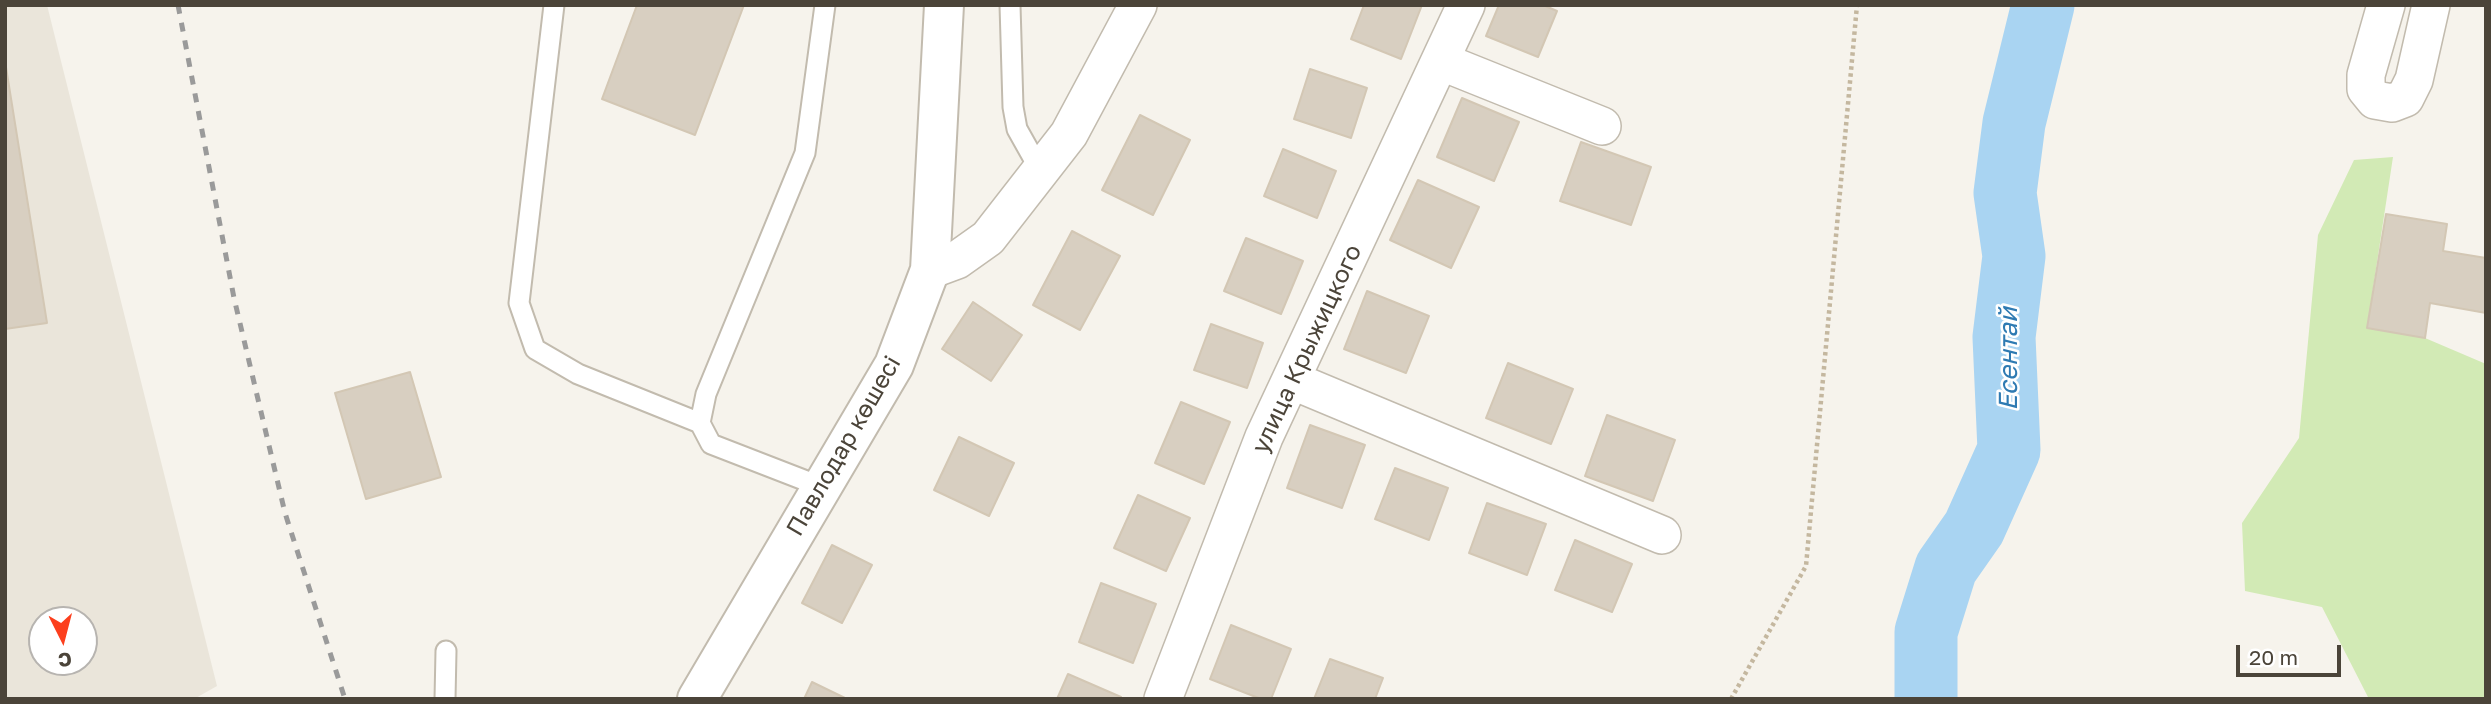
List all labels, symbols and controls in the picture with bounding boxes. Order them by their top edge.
street label: улица Крыжицкого [1246,240,1368,458]
water label: Есентай [1993,307,2025,411]
street label: Павлодар көшесі [781,351,907,541]
north arrow [28,606,98,676]
scale bar [2239,630,2344,674]
text: 20 m [2249,644,2298,670]
text: С [57,648,73,673]

